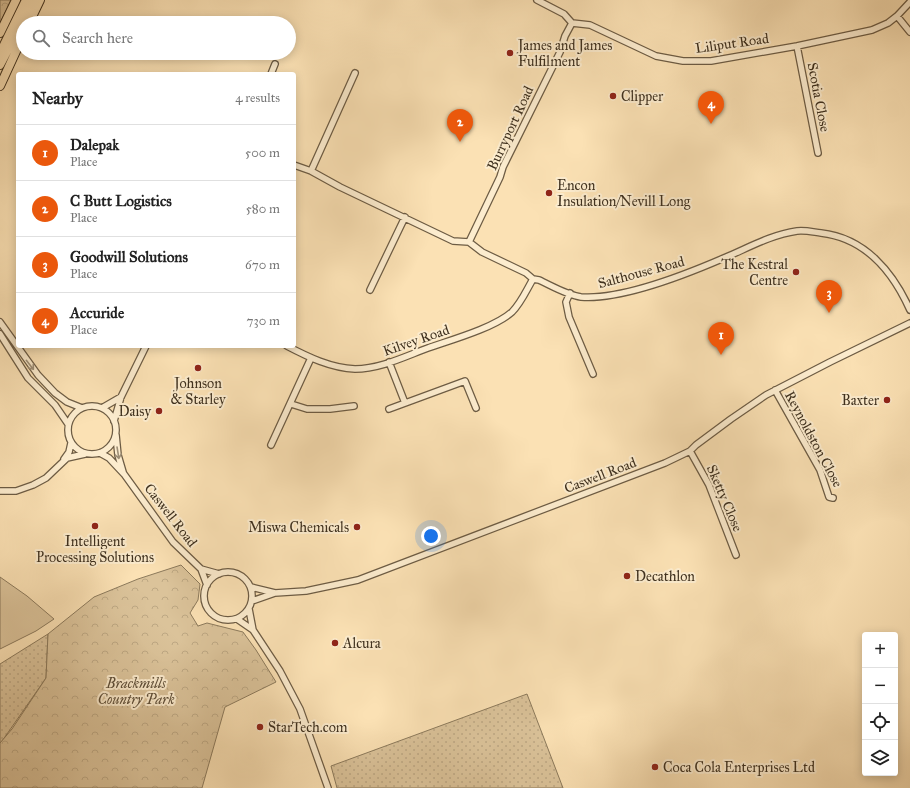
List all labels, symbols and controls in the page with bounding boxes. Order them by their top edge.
search box [16,16,296,60]
icon: search [30,27,52,49]
text: Search here [62,29,133,47]
street label: Liliput Road [694,30,770,57]
place label: James and James Fulfilment [516,37,612,70]
marker: James and James Fulfilment [505,48,515,58]
street label: Scotia Close [803,61,834,133]
street label: Burryport Road [484,83,537,173]
text: Nearby [32,88,83,109]
place label: Clipper [621,88,664,105]
text: 4 results [235,90,280,106]
marker: Clipper [608,91,618,101]
pin: 4 [698,91,724,124]
pin: 2 [447,109,473,142]
text: Dalepak [70,136,119,154]
text: 1 [42,145,48,161]
text: 500 m [245,145,280,161]
text: Place [70,154,97,170]
place label: Encon Insulation/Nevill Long [557,177,691,210]
marker: Encon Insulation/Nevill Long [544,188,554,198]
text: C Butt Logistics [70,192,172,210]
text: 2 [42,201,48,217]
text: 580 m [246,201,280,217]
text: Place [70,210,97,226]
text: Goodwill Solutions [70,248,188,266]
street label: Salthouse Road [596,253,686,292]
place label: The Kestral Centre [721,256,788,289]
text: 3 [42,257,48,273]
text: 670 m [245,257,280,273]
text: Place [70,266,97,282]
marker: The Kestral Centre [791,267,801,277]
pin: 3 [816,280,842,313]
text: Accuride [70,304,124,322]
text: 4 [41,313,49,329]
text: 730 m [247,313,280,329]
street label: Kilvey Road [381,321,452,360]
text: Place [70,322,97,338]
pin: 1 [708,322,734,355]
one-way arrow [26,360,34,371]
marker: Johnson & Starley [193,363,203,373]
place label: Johnson & Starley [170,375,226,408]
street label: Reynoldston Close [781,388,846,490]
place label: Baxter [842,392,880,409]
marker: Baxter [882,395,892,405]
place label: Daisy [119,403,151,420]
marker: Daisy [154,406,164,416]
one-way arrow [114,446,122,459]
street label: Caswell Road [562,454,639,497]
street label: Sketty Close [703,462,746,534]
street label: Caswell Road [141,480,201,550]
place label: Miswa Chemicals [248,519,349,536]
marker: Intelligent Processing Solutions [90,521,100,531]
marker: Miswa Chemicals [352,522,362,532]
your location [421,526,441,546]
place label: Intelligent Processing Solutions [36,533,154,566]
place label: Decathlon [635,568,695,585]
marker: Decathlon [622,571,632,581]
map controls [862,632,898,776]
button: + [862,632,898,668]
place label: Alcura [342,635,381,652]
marker: Alcura [330,638,340,648]
button: − [862,668,898,704]
park label: Brackmills Country Park [98,675,175,708]
button: locate [862,704,898,740]
place label: StarTech.com [268,719,348,736]
marker: StarTech.com [255,722,265,732]
button: layers [862,740,898,776]
place label: Coca Cola Enterprises Ltd [663,759,815,776]
marker: Coca Cola Enterprises Ltd [650,762,660,772]

